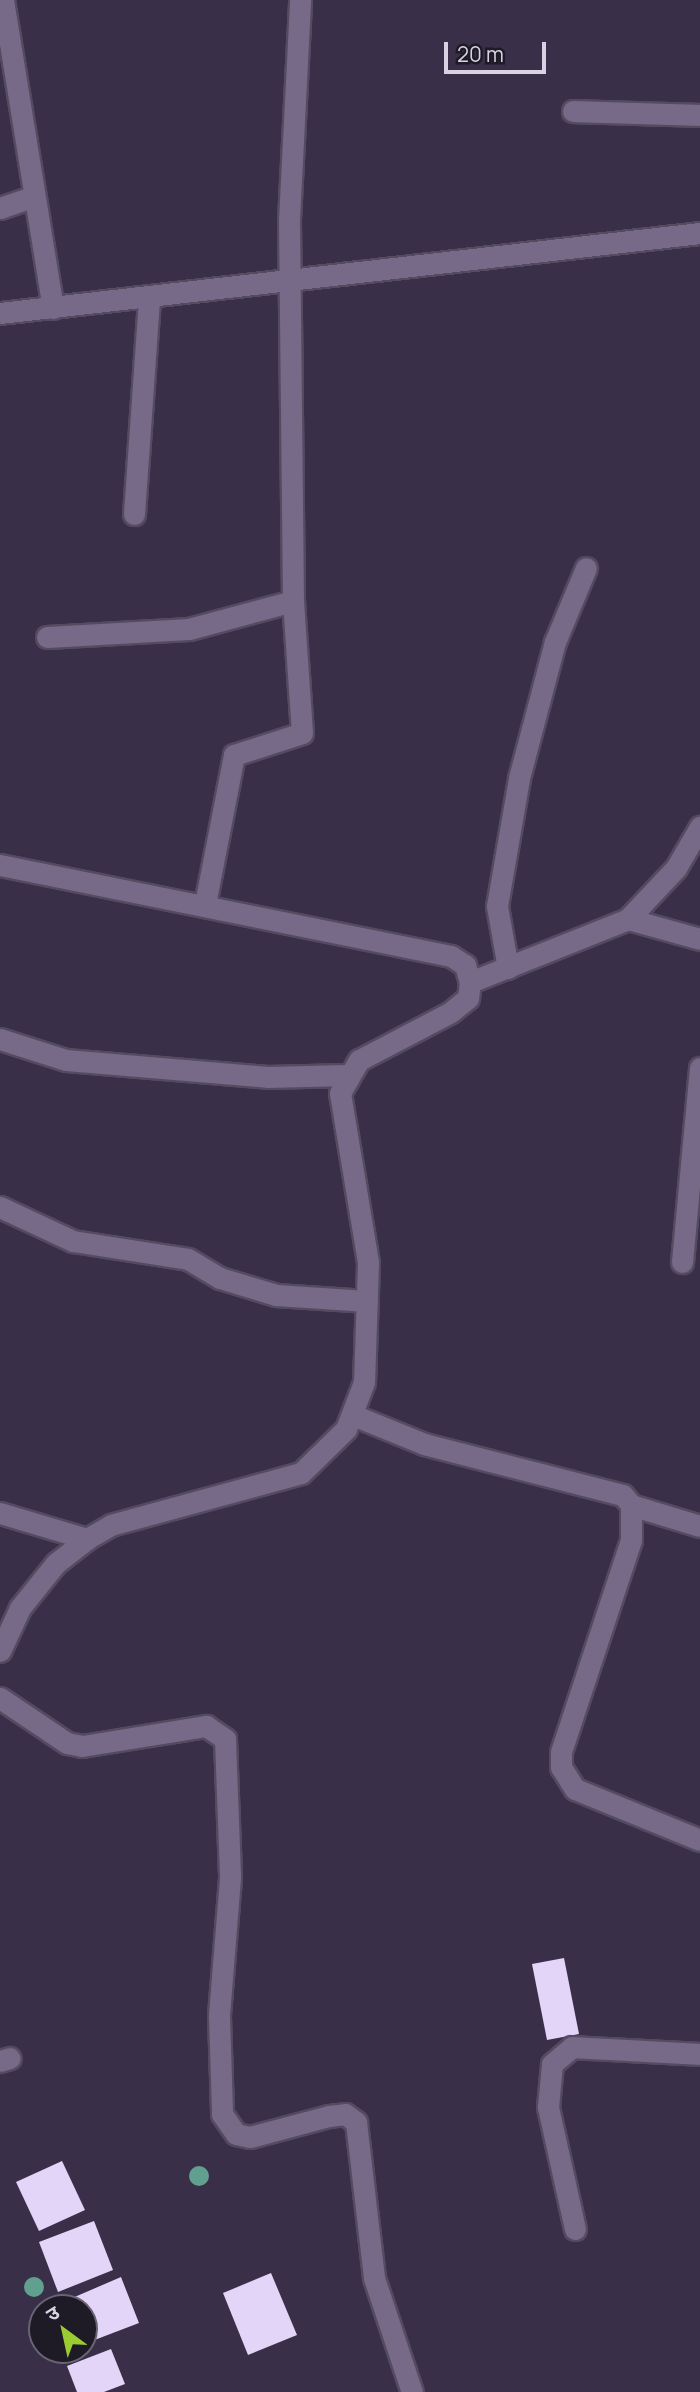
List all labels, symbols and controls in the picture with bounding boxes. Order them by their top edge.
scale bar [448,28,550,72]
text: 20 m [457,40,504,68]
north arrow [28,2294,98,2364]
text: उ [41,2299,64,2327]

